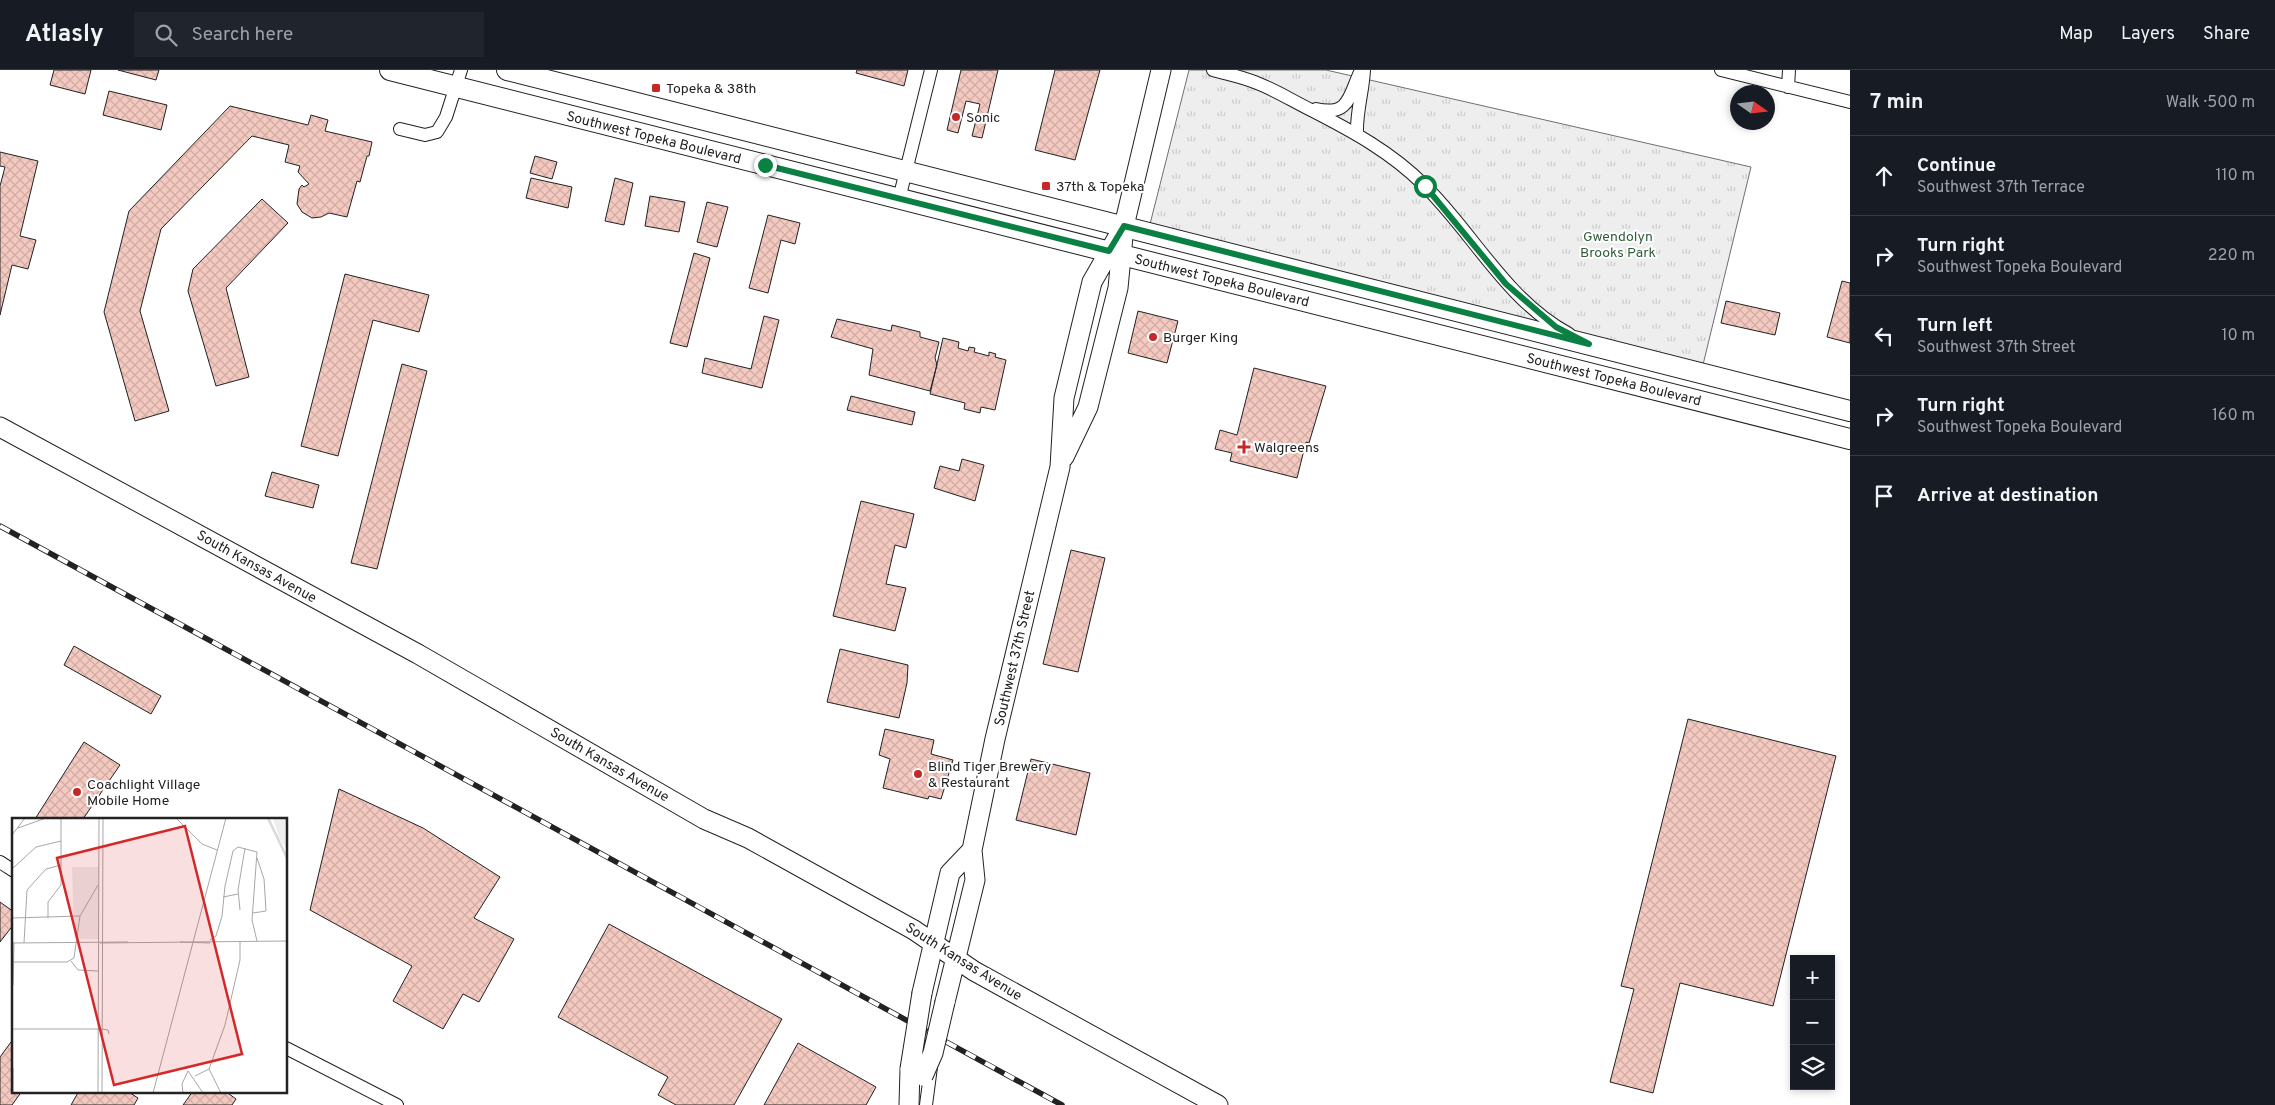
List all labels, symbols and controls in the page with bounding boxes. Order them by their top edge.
search box [134,12,484,57]
text: Atlasly [25,20,104,50]
icon: search [152,21,180,49]
text: Search here [192,23,293,47]
text: Map [2059,23,2093,46]
text: Layers [2121,23,2175,46]
text: Share [2203,23,2250,46]
place label: Topeka & 38th [666,81,756,98]
marker: Topeka & 38th [650,82,662,94]
north arrow [1730,85,1775,130]
text: 7 min [1870,89,1923,116]
text: Walk · 500 m [2166,93,2255,113]
street label: Southwest Topeka Boulevard [564,108,743,168]
place label: Sonic [966,110,1000,127]
marker: Sonic [950,111,962,123]
route end [754,154,777,177]
text: Continue [1917,154,1996,178]
icon: ahead [1870,162,1898,190]
text: 110 m [2215,166,2255,186]
route start [1414,175,1437,198]
text: Southwest 37th Terrace [1917,178,2085,198]
place label: 37th & Topeka [1056,179,1144,196]
marker: 37th & Topeka [1040,180,1052,192]
park label: Gwendolyn Brooks Park [1580,229,1656,262]
text: Turn right [1917,234,2005,258]
icon: right [1870,242,1898,270]
text: 220 m [2208,246,2255,266]
street label: Southwest Topeka Boulevard [1132,251,1311,311]
text: Southwest Topeka Boulevard [1917,258,2122,278]
text: Turn left [1917,314,1993,338]
icon: left [1870,322,1898,350]
text: 10 m [2221,326,2255,346]
place label: Burger King [1163,330,1238,347]
marker: Burger King [1147,331,1159,343]
text: Southwest 37th Street [1917,338,2076,358]
street label: Southwest Topeka Boulevard [1524,350,1703,410]
text: Turn right [1917,394,2005,418]
icon: right [1870,402,1898,430]
text: 160 m [2212,406,2255,426]
text: Southwest Topeka Boulevard [1917,418,2122,438]
place label: Walgreens [1254,440,1319,457]
marker: Walgreens [1238,441,1250,453]
icon: arrive [1870,482,1898,510]
text: Arrive at destination [1917,484,2098,508]
street label: South Kansas Avenue [193,527,319,607]
street label: Southwest 37th Street [992,589,1039,728]
street label: South Kansas Avenue [547,724,672,806]
place label: Blind Tiger Brewery & Restaurant [928,759,1051,792]
marker: Blind Tiger Brewery & Restaurant [912,768,924,780]
place label: Coachlight Village Mobile Home [87,777,200,810]
marker: Coachlight Village Mobile Home [71,786,83,798]
inset map [12,818,288,1092]
street label: South Kansas Avenue [902,919,1025,1005]
map controls [1790,955,1835,1090]
button: + [1790,955,1835,1000]
button: − [1790,1000,1835,1045]
button: layers [1790,1045,1835,1090]

